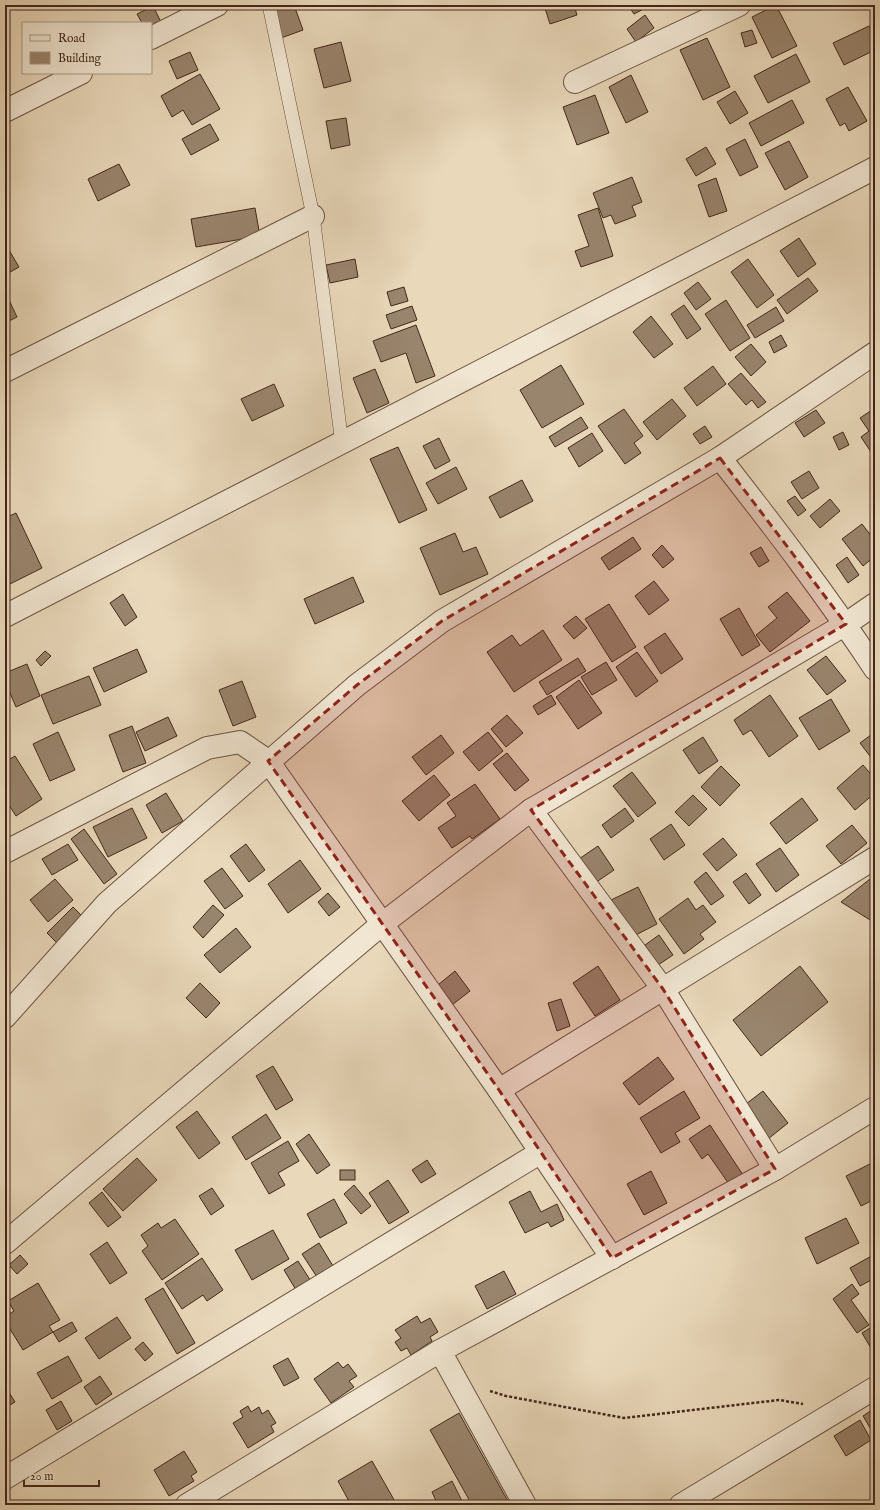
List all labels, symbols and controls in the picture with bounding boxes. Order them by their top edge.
legend [22,22,152,74]
text: Road [58,31,86,46]
text: Building [58,51,102,66]
scale bar [24,1462,99,1488]
text: 20 m [30,1469,53,1484]

